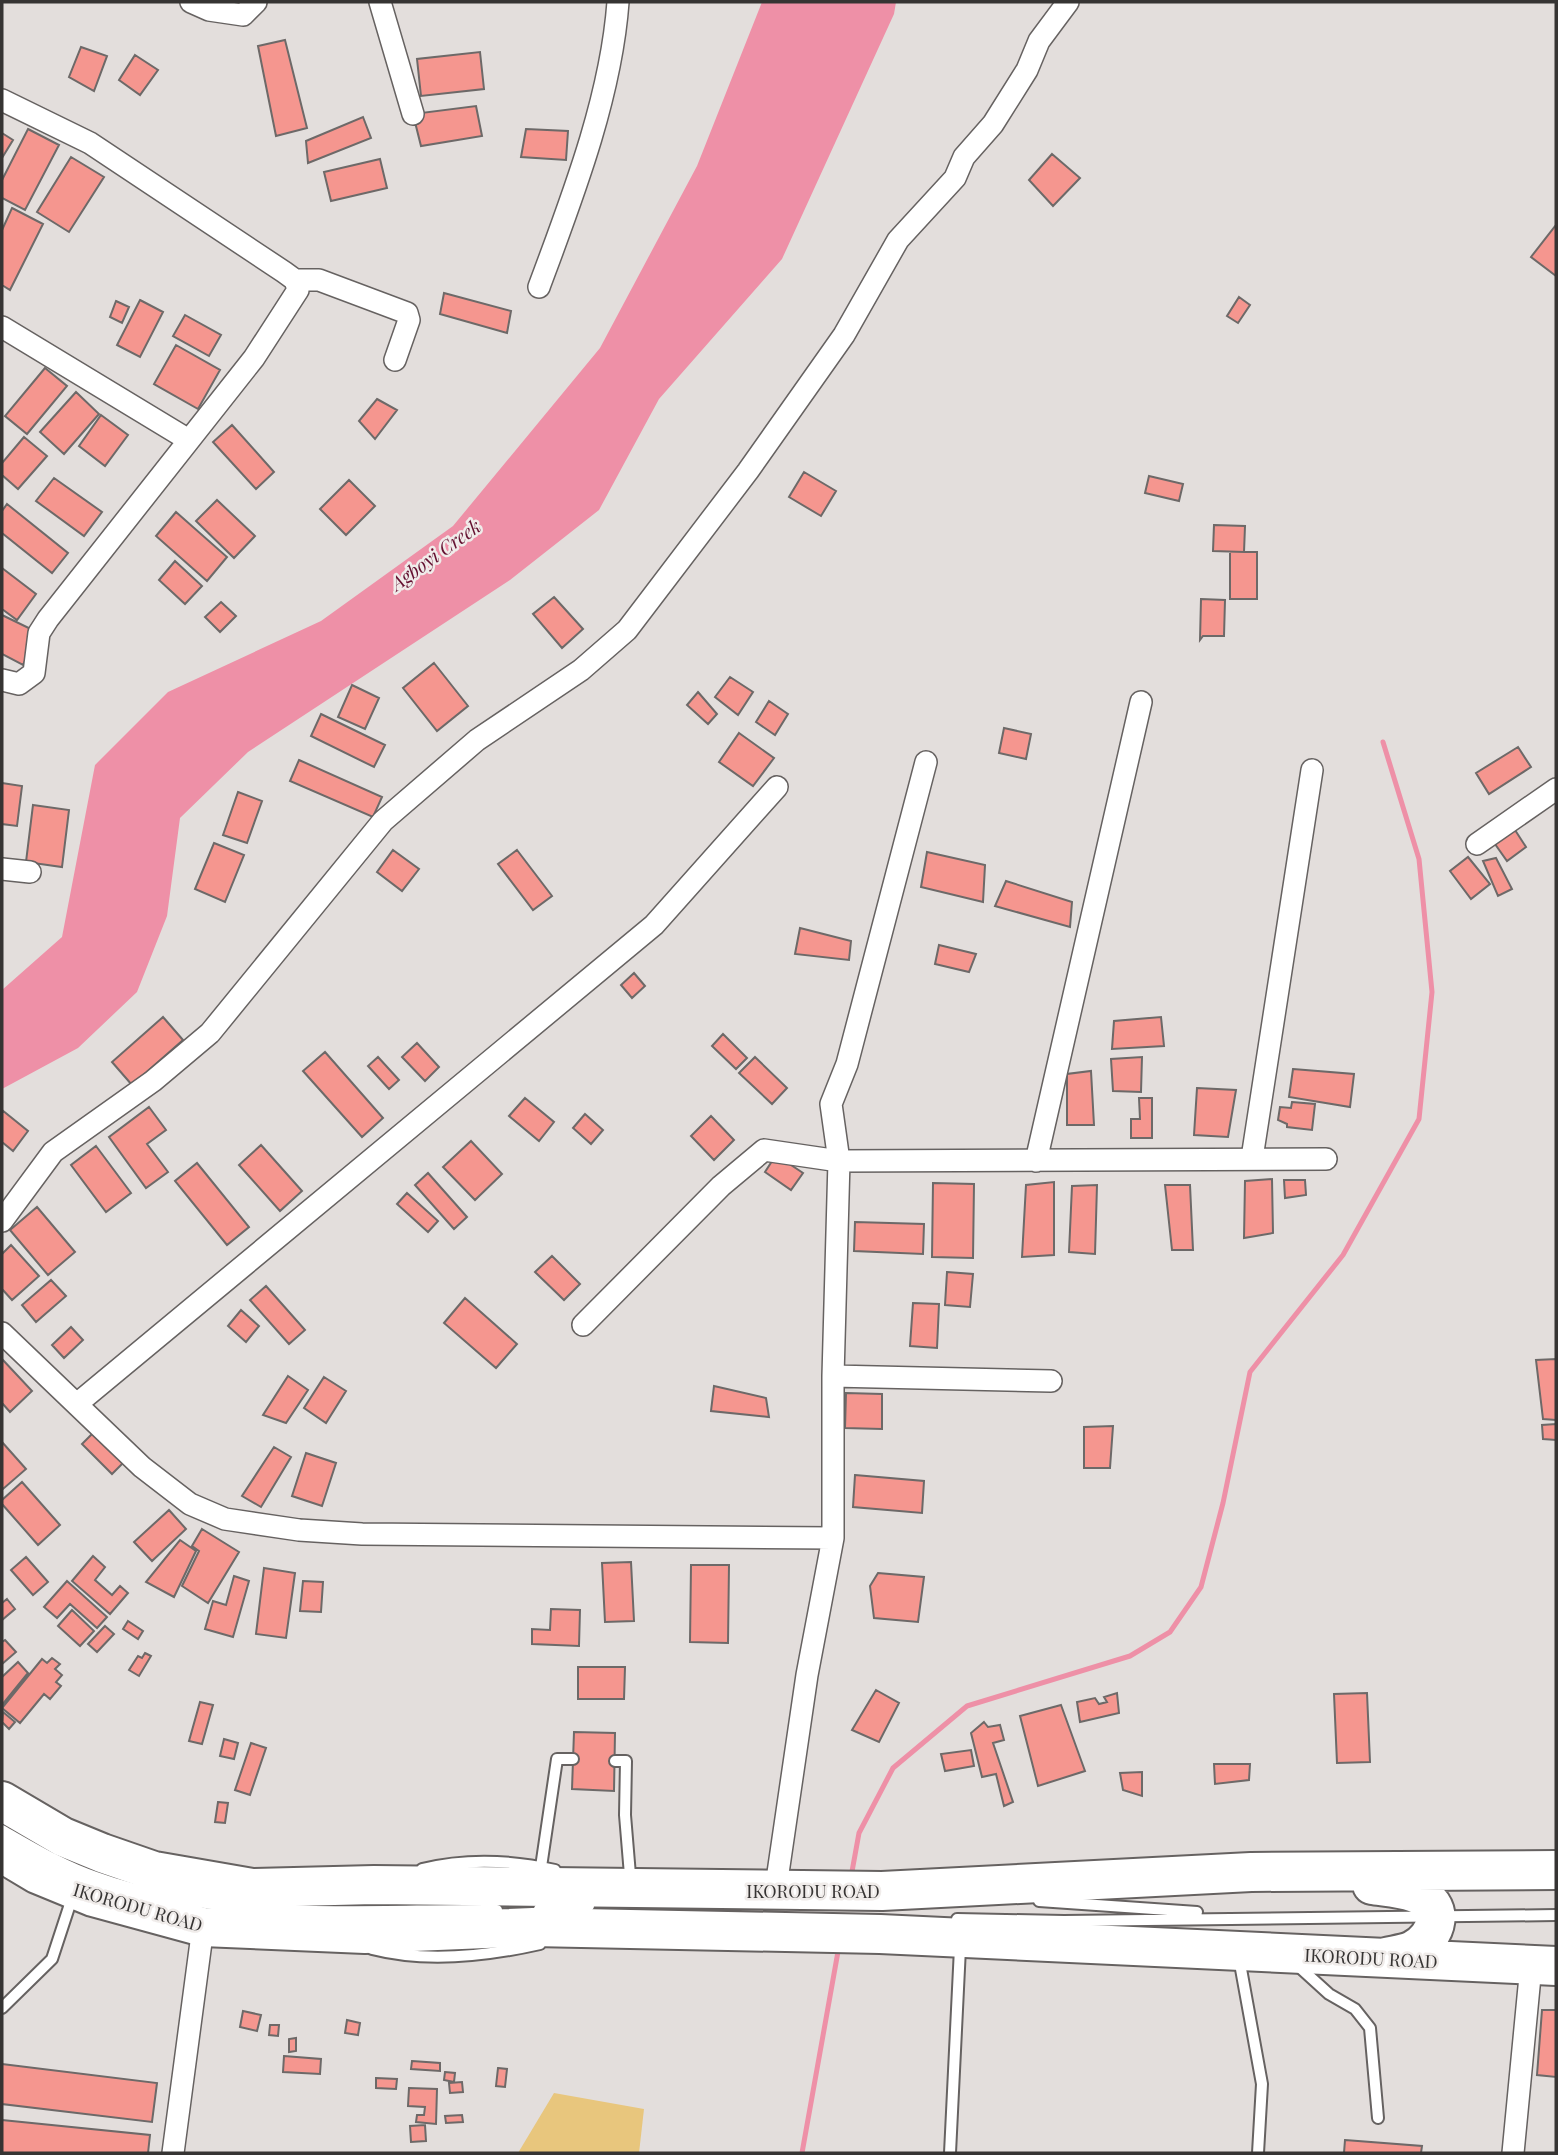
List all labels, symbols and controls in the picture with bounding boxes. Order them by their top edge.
water label: Agboyi Creek [383,512,486,597]
street label: IKORODU ROAD [71,1877,205,1937]
street label: IKORODU ROAD [746,1879,880,1903]
street label: IKORODU ROAD [1304,1943,1438,1973]

